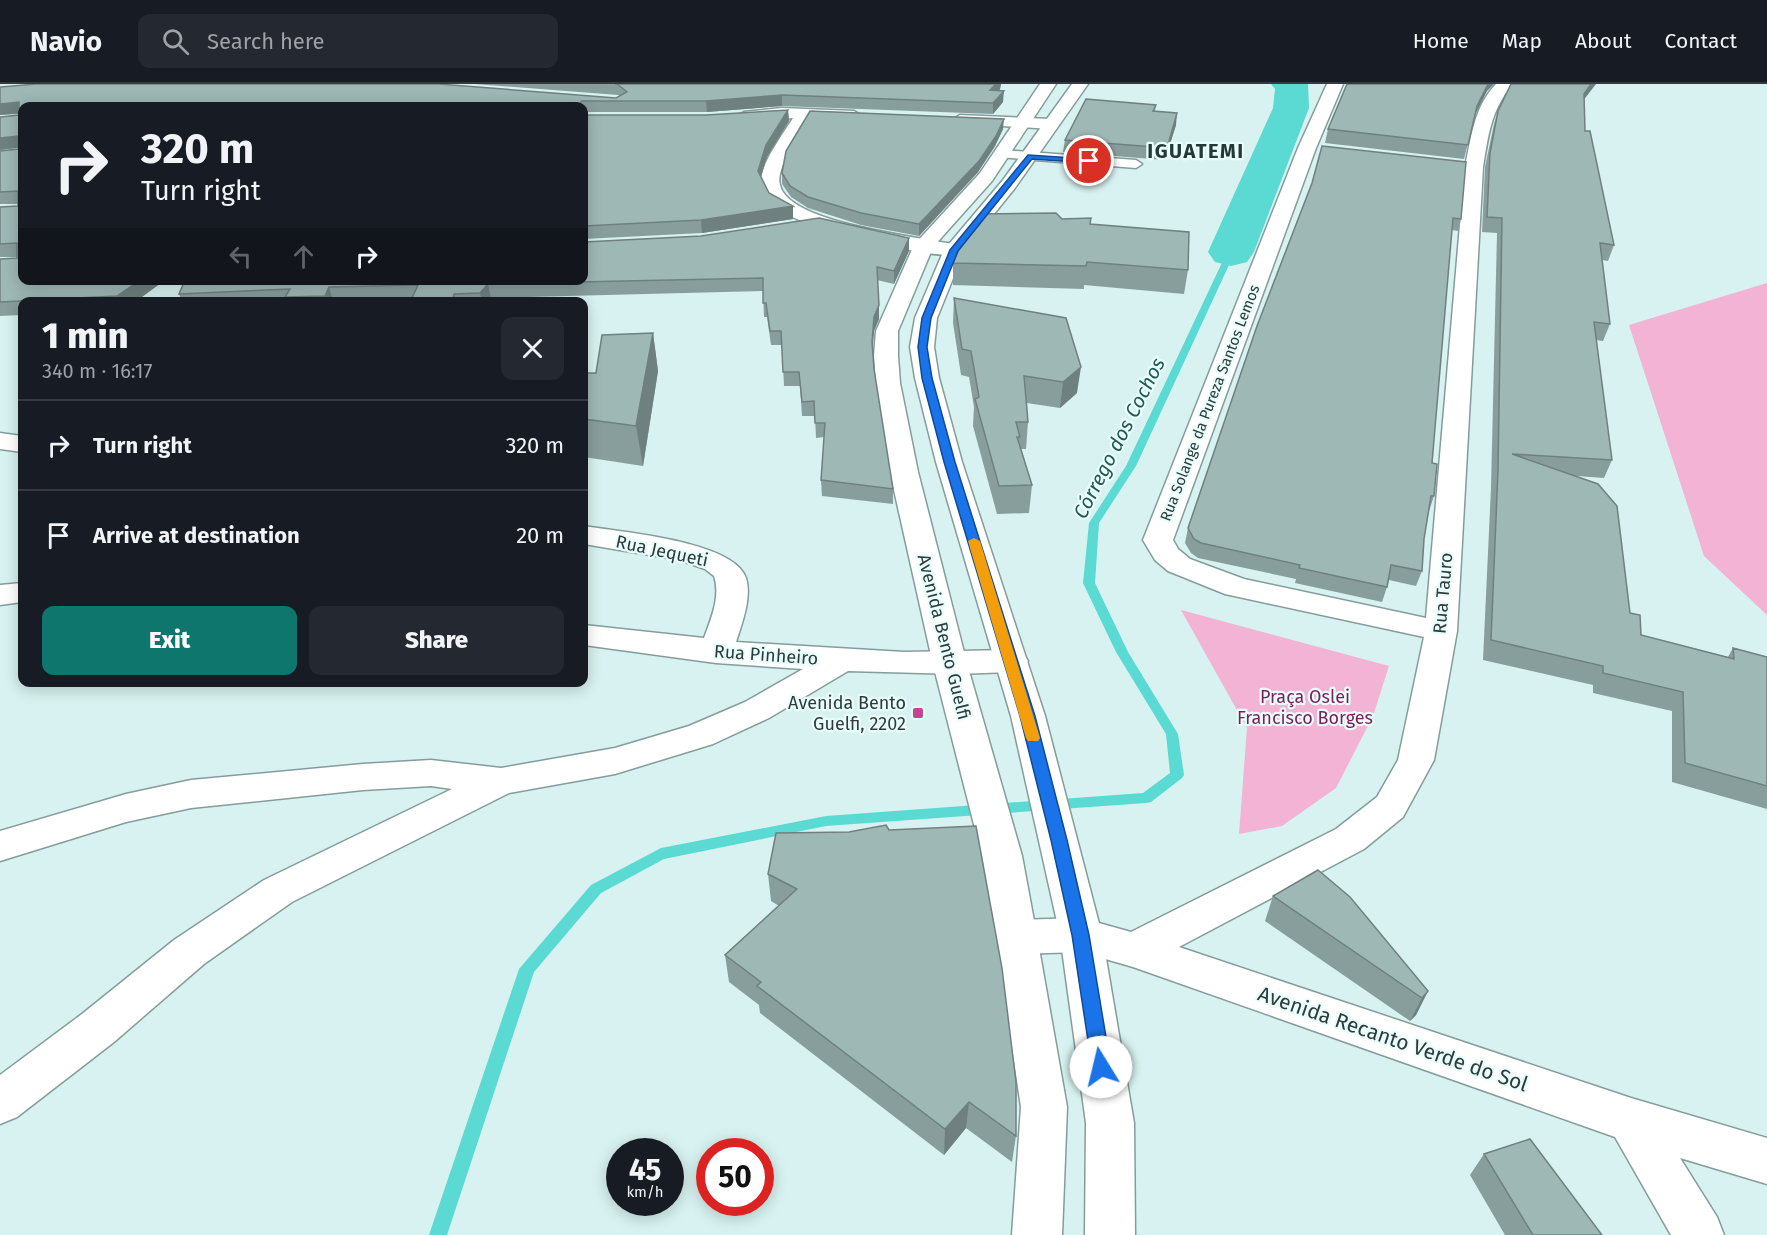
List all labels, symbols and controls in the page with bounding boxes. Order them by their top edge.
search box [138,14,558,68]
text: Navio [30,25,102,58]
icon: search [159,25,192,58]
text: Search here [207,28,325,55]
text: Home [1413,28,1469,54]
text: Map [1502,28,1542,54]
text: About [1575,28,1632,54]
text: Contact [1665,28,1737,54]
text: 320 m [141,124,254,174]
icon: right [42,126,120,204]
pin [1063,135,1114,186]
district label: IGUATEMI [1147,139,1245,163]
icon: arrive [1072,144,1105,177]
text: Turn right [141,175,261,207]
icon: left [224,240,257,273]
icon: ahead [287,240,320,273]
icon: right [350,240,383,273]
street label: Rua Solange da Pureza Santos Lemos [1156,282,1264,524]
text: 1 min [42,314,128,358]
button: close [501,317,564,380]
water label: Córrego dos Cochos [1068,354,1170,522]
text: 340 m · 16:17 [42,359,152,383]
icon: right [42,429,75,462]
text: Turn right [93,432,192,459]
text: 320 m [505,432,564,459]
icon: arrive [42,519,75,552]
text: Arrive at destination [93,522,300,549]
text: 20 m [516,522,564,549]
street label: Rua Jequeti [614,530,710,572]
street label: Rua Tauro [1428,551,1458,635]
street label: Avenida Bento Guelfi [913,552,975,722]
button: Exit [42,606,297,675]
button: Share [309,606,564,675]
street label: Rua Pinheiro [713,640,819,670]
park label: Praça Oslei Francisco Borges [1237,686,1373,729]
place label: Avenida Bento Guelfi, 2202 [788,692,906,735]
marker: Avenida Bento Guelfi, 2202 [911,706,925,720]
street label: Avenida Recanto Verde do Sol [1255,980,1531,1098]
position arrow [1069,1035,1133,1099]
speed limit sign: 50 [696,1138,774,1216]
text: 45 [629,1152,661,1188]
text: km/h [626,1183,664,1201]

